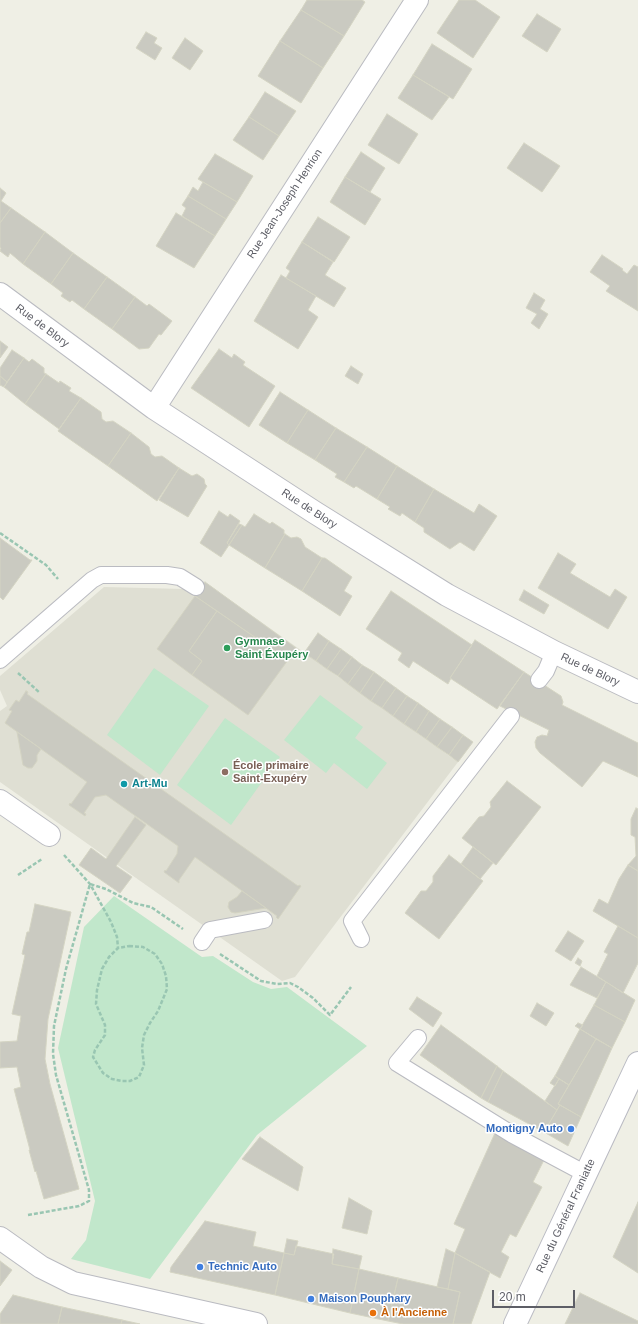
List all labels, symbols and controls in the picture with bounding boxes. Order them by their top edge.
street label: Rue Jean-Joseph Henrion [245,147,325,261]
street label: Rue de Blory [13,302,71,350]
street label: Rue de Blory [279,486,339,532]
place label: Gymnase Saint Éxupéry [235,635,308,661]
marker: Gymnase Saint Éxupéry [222,643,232,653]
street label: Rue de Blory [558,651,622,689]
place label: École primaire Saint-Exupéry [233,759,309,785]
marker: École primaire Saint-Exupéry [220,767,230,777]
place label: Art-Mu [132,777,167,791]
marker: Art-Mu [119,779,129,789]
place label: Montigny Auto [486,1122,563,1136]
marker: Montigny Auto [566,1124,576,1134]
street label: Rue du Général Franiatte [534,1157,598,1275]
place label: Technic Auto [208,1260,277,1274]
marker: Technic Auto [195,1262,205,1272]
scale bar [494,1282,577,1308]
text: 20 m [499,1290,526,1304]
place label: Maison Pouphary [319,1292,411,1306]
marker: Maison Pouphary [306,1294,316,1304]
place label: À l'Ancienne [381,1306,447,1320]
marker: À l'Ancienne [368,1308,378,1318]

